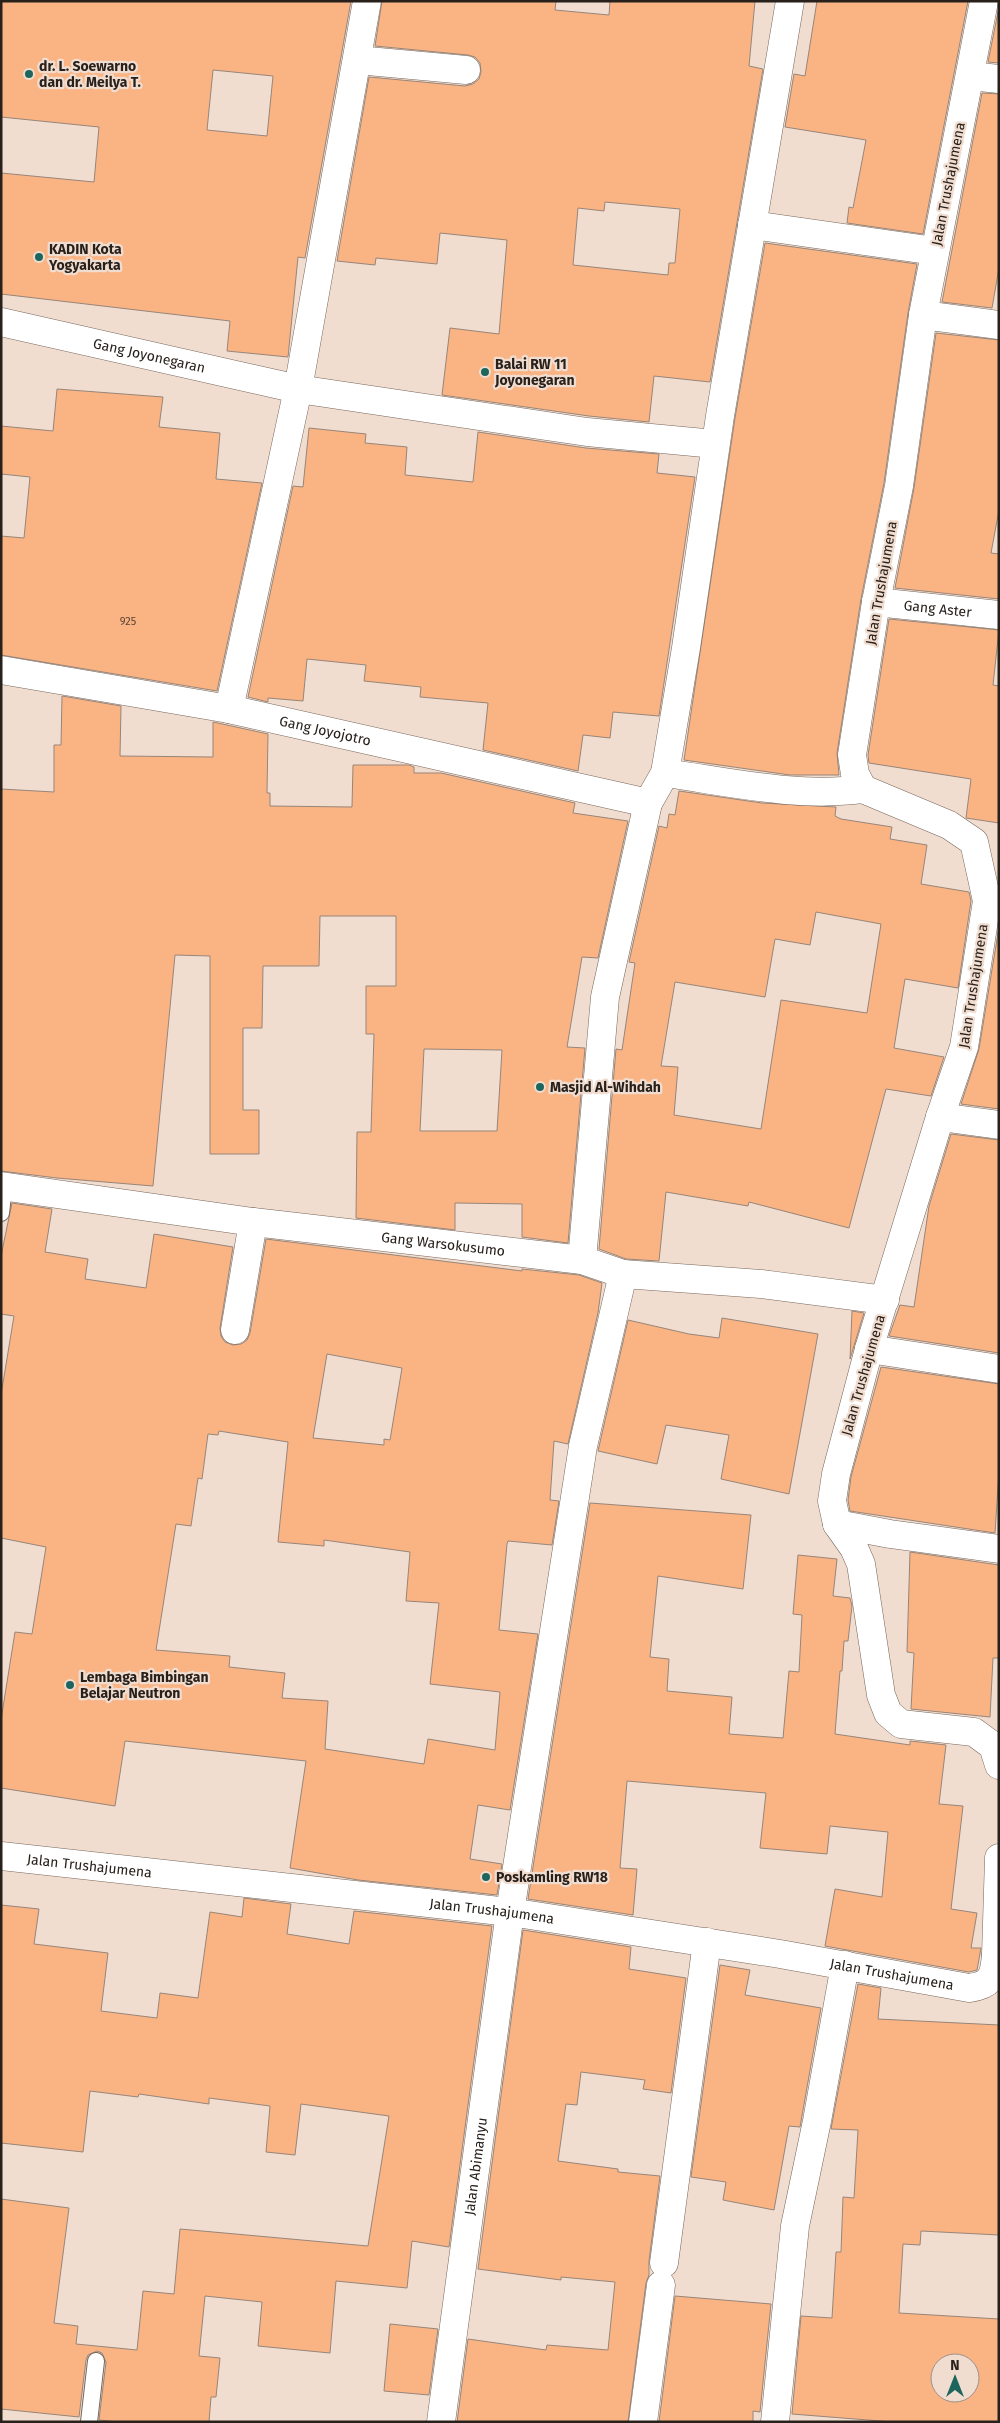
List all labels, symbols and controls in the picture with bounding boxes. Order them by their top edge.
place label: dr. L. Soewarno dan dr. Meilya T. [39,58,141,91]
marker: dr. L. Soewarno dan dr. Meilya T. [23,68,35,80]
street label: Jalan Trushajumena [928,121,969,247]
place label: KADIN Kota Yogyakarta [48,241,122,274]
marker: KADIN Kota Yogyakarta [33,251,45,263]
street label: Gang Joyonegaran [92,335,207,377]
place label: Balai RW 11 Joyonegaran [494,356,575,389]
marker: Balai RW 11 Joyonegaran [479,366,491,378]
street label: Jalan Trushajumena [862,520,901,646]
street label: Gang Aster [903,597,973,621]
house number: 925 [120,615,137,628]
street label: Gang Joyojotro [278,713,373,750]
street label: Jalan Trushajumena [955,923,992,1049]
place label: Masjid Al-Wihdah [550,1079,661,1096]
marker: Masjid Al-Wihdah [534,1081,546,1093]
street label: Gang Warsokusumo [380,1229,506,1260]
street label: Jalan Trushajumena [838,1313,889,1438]
place label: Lembaga Bimbingan Belajar Neutron [80,1669,208,1702]
marker: Lembaga Bimbingan Belajar Neutron [64,1679,76,1691]
street label: Jalan Trushajumena [26,1851,153,1882]
place label: Poskamling RW18 [496,1869,608,1886]
marker: Poskamling RW18 [480,1871,492,1883]
street label: Jalan Trushajumena [429,1895,555,1928]
street label: Jalan Trushajumena [828,1955,955,1994]
street label: Jalan Abimanyu [461,2116,491,2216]
north arrow [930,2353,980,2403]
text: N [950,2357,960,2374]

